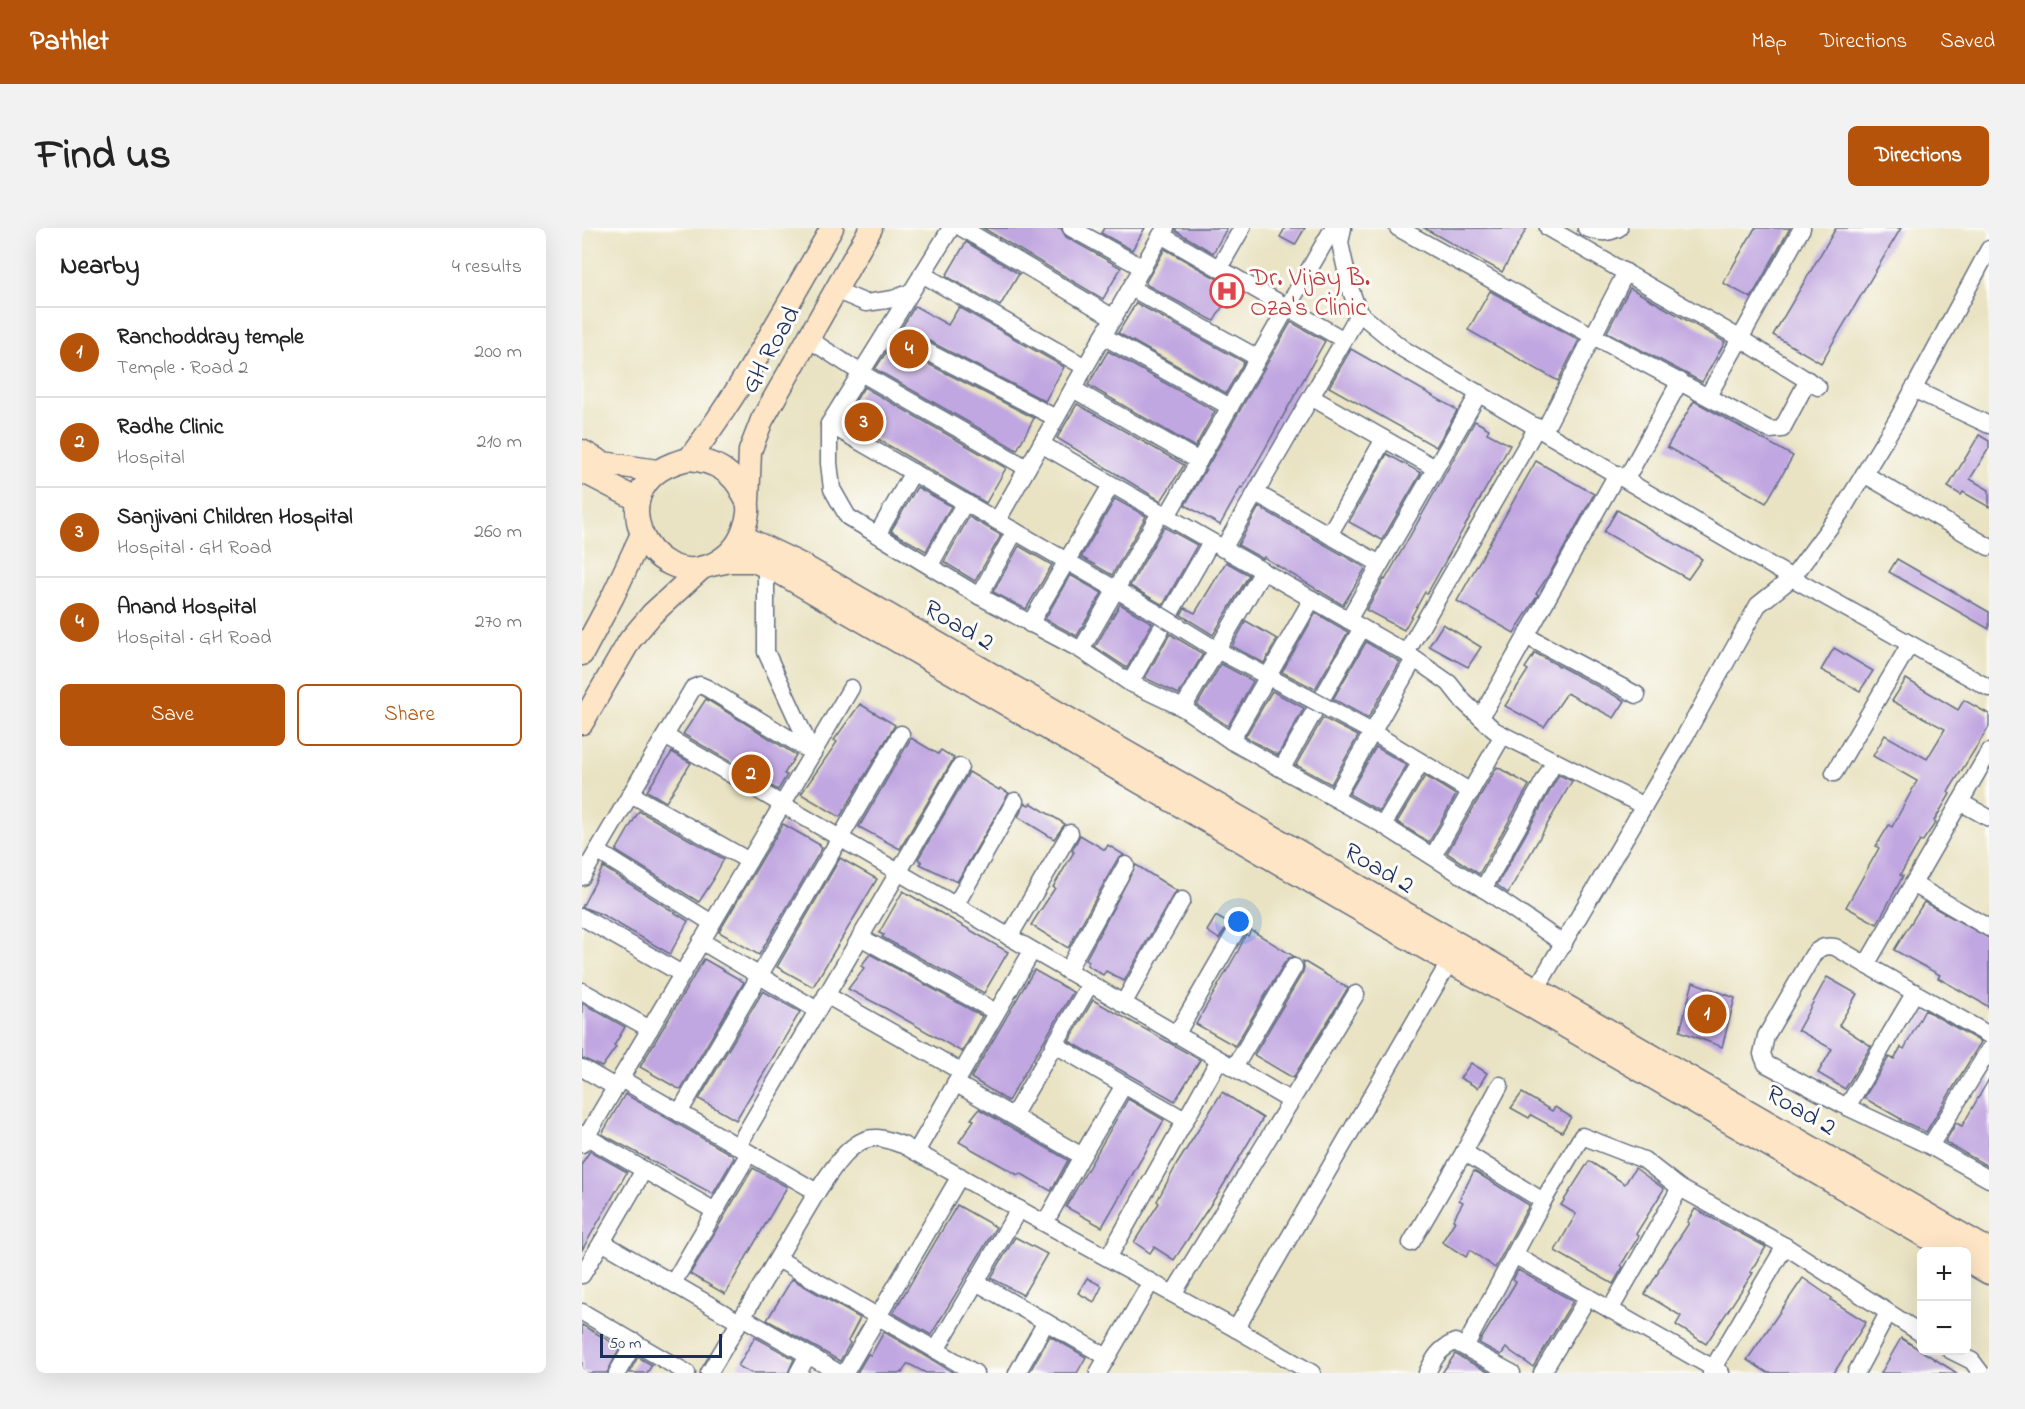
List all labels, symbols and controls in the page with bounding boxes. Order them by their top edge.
text: Pathlet [30,22,109,63]
text: Map [1751,27,1787,57]
text: Directions [1820,27,1907,57]
text: Saved [1940,27,1995,57]
text: Find us [36,126,171,187]
button: Directions [1848,126,1989,186]
text: Nearby [60,248,139,286]
text: 4 results [452,253,522,282]
place label: Dr. Vijay B. Oza's Clinic [1249,260,1370,328]
hospital icon: Dr. Vijay B. Oza's Clinic [1209,273,1245,309]
street label: GH Road [732,300,811,401]
text: Ranchoddray temple [117,322,304,354]
pin: 4 [890,326,928,372]
text: 1 [76,338,83,367]
text: 200 m [474,338,522,367]
text: Temple · Road 2 [117,354,248,383]
pin: 3 [844,400,884,444]
text: Radhe Clinic [117,412,224,444]
text: 2 [75,428,84,457]
text: 210 m [477,428,522,457]
text: Hospital [117,444,185,473]
text: Sanjivani Children Hospital [117,502,353,534]
text: 3 [75,518,84,547]
text: 260 m [474,518,522,547]
text: Hospital · GH Road [117,534,271,563]
street label: Road 2 [916,591,1001,662]
text: Anand Hospital [117,592,256,624]
text: 4 [75,608,84,637]
text: 270 m [475,608,522,637]
text: Hospital · GH Road [117,624,271,653]
button: Save [60,684,285,746]
button: Share [297,684,522,746]
pin: 2 [732,752,770,796]
street label: Road 2 [1336,834,1421,905]
your location [1224,907,1253,936]
pin: 1 [1688,992,1726,1036]
street label: Road 2 [1758,1076,1843,1147]
map controls [1917,1247,1971,1355]
button: + [1917,1247,1971,1301]
button: − [1917,1301,1971,1355]
scale bar [600,1331,722,1358]
text: 50 m [609,1332,641,1356]

